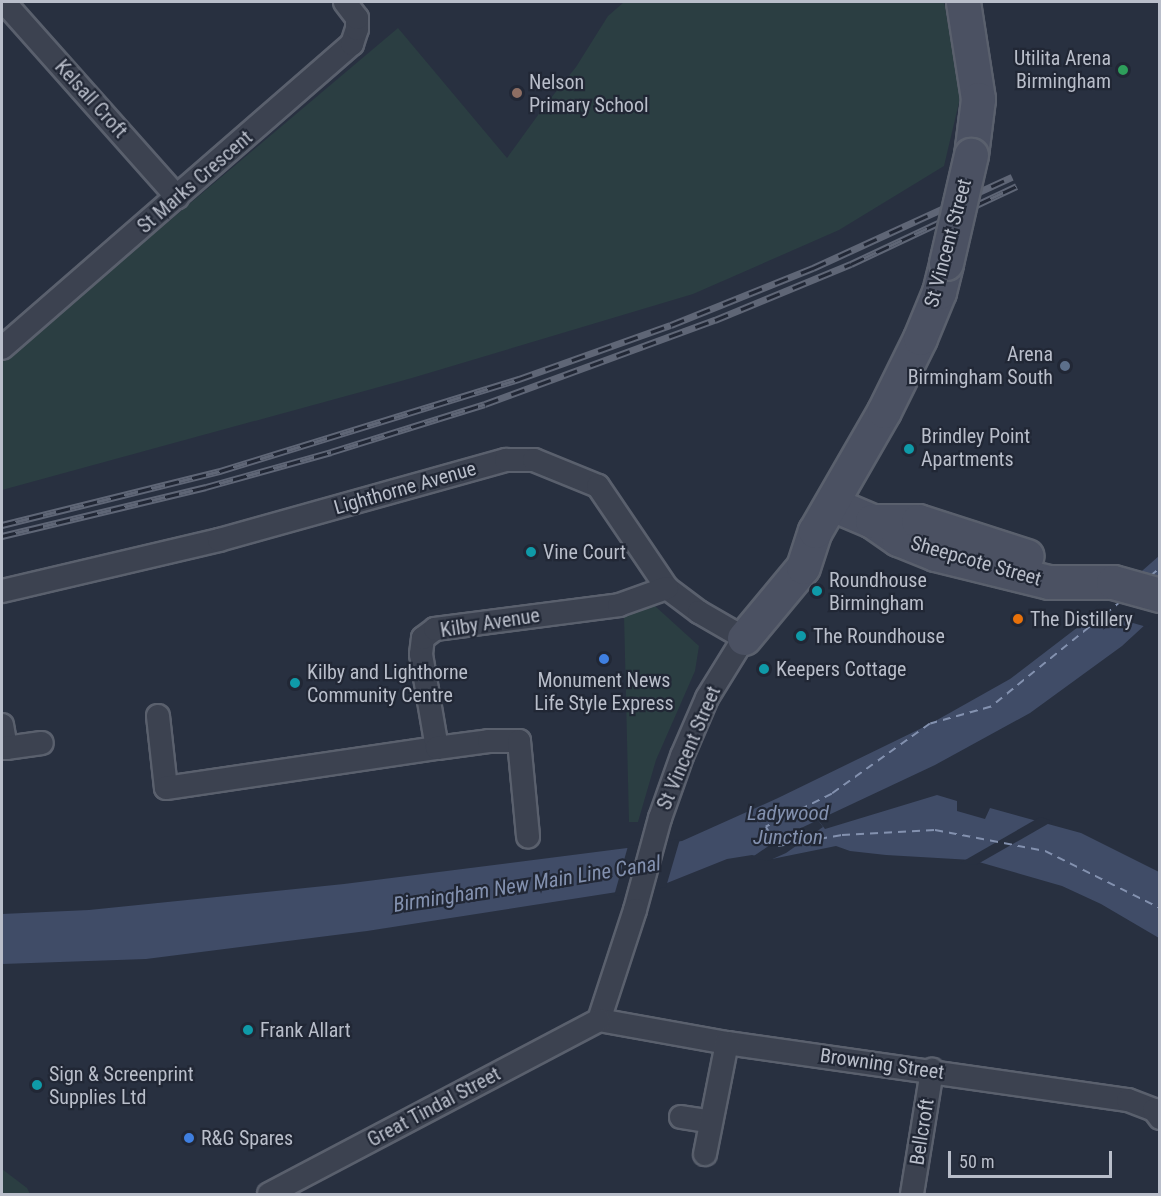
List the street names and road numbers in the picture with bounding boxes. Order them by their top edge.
street label: Kelsall Croft [50,55,132,143]
street label: St Marks Crescent [133,126,257,238]
street label: St Vincent Street [919,176,977,310]
street label: Lighthorne Avenue [331,456,479,520]
street label: Sheepcote Street [908,531,1044,591]
street label: Kilby Avenue [439,603,541,643]
street label: St Vincent Street [652,683,726,813]
street label: Browning Street [818,1043,946,1085]
street label: Great Tindal Street [363,1062,505,1152]
street label: Bellcroft [905,1097,939,1167]

